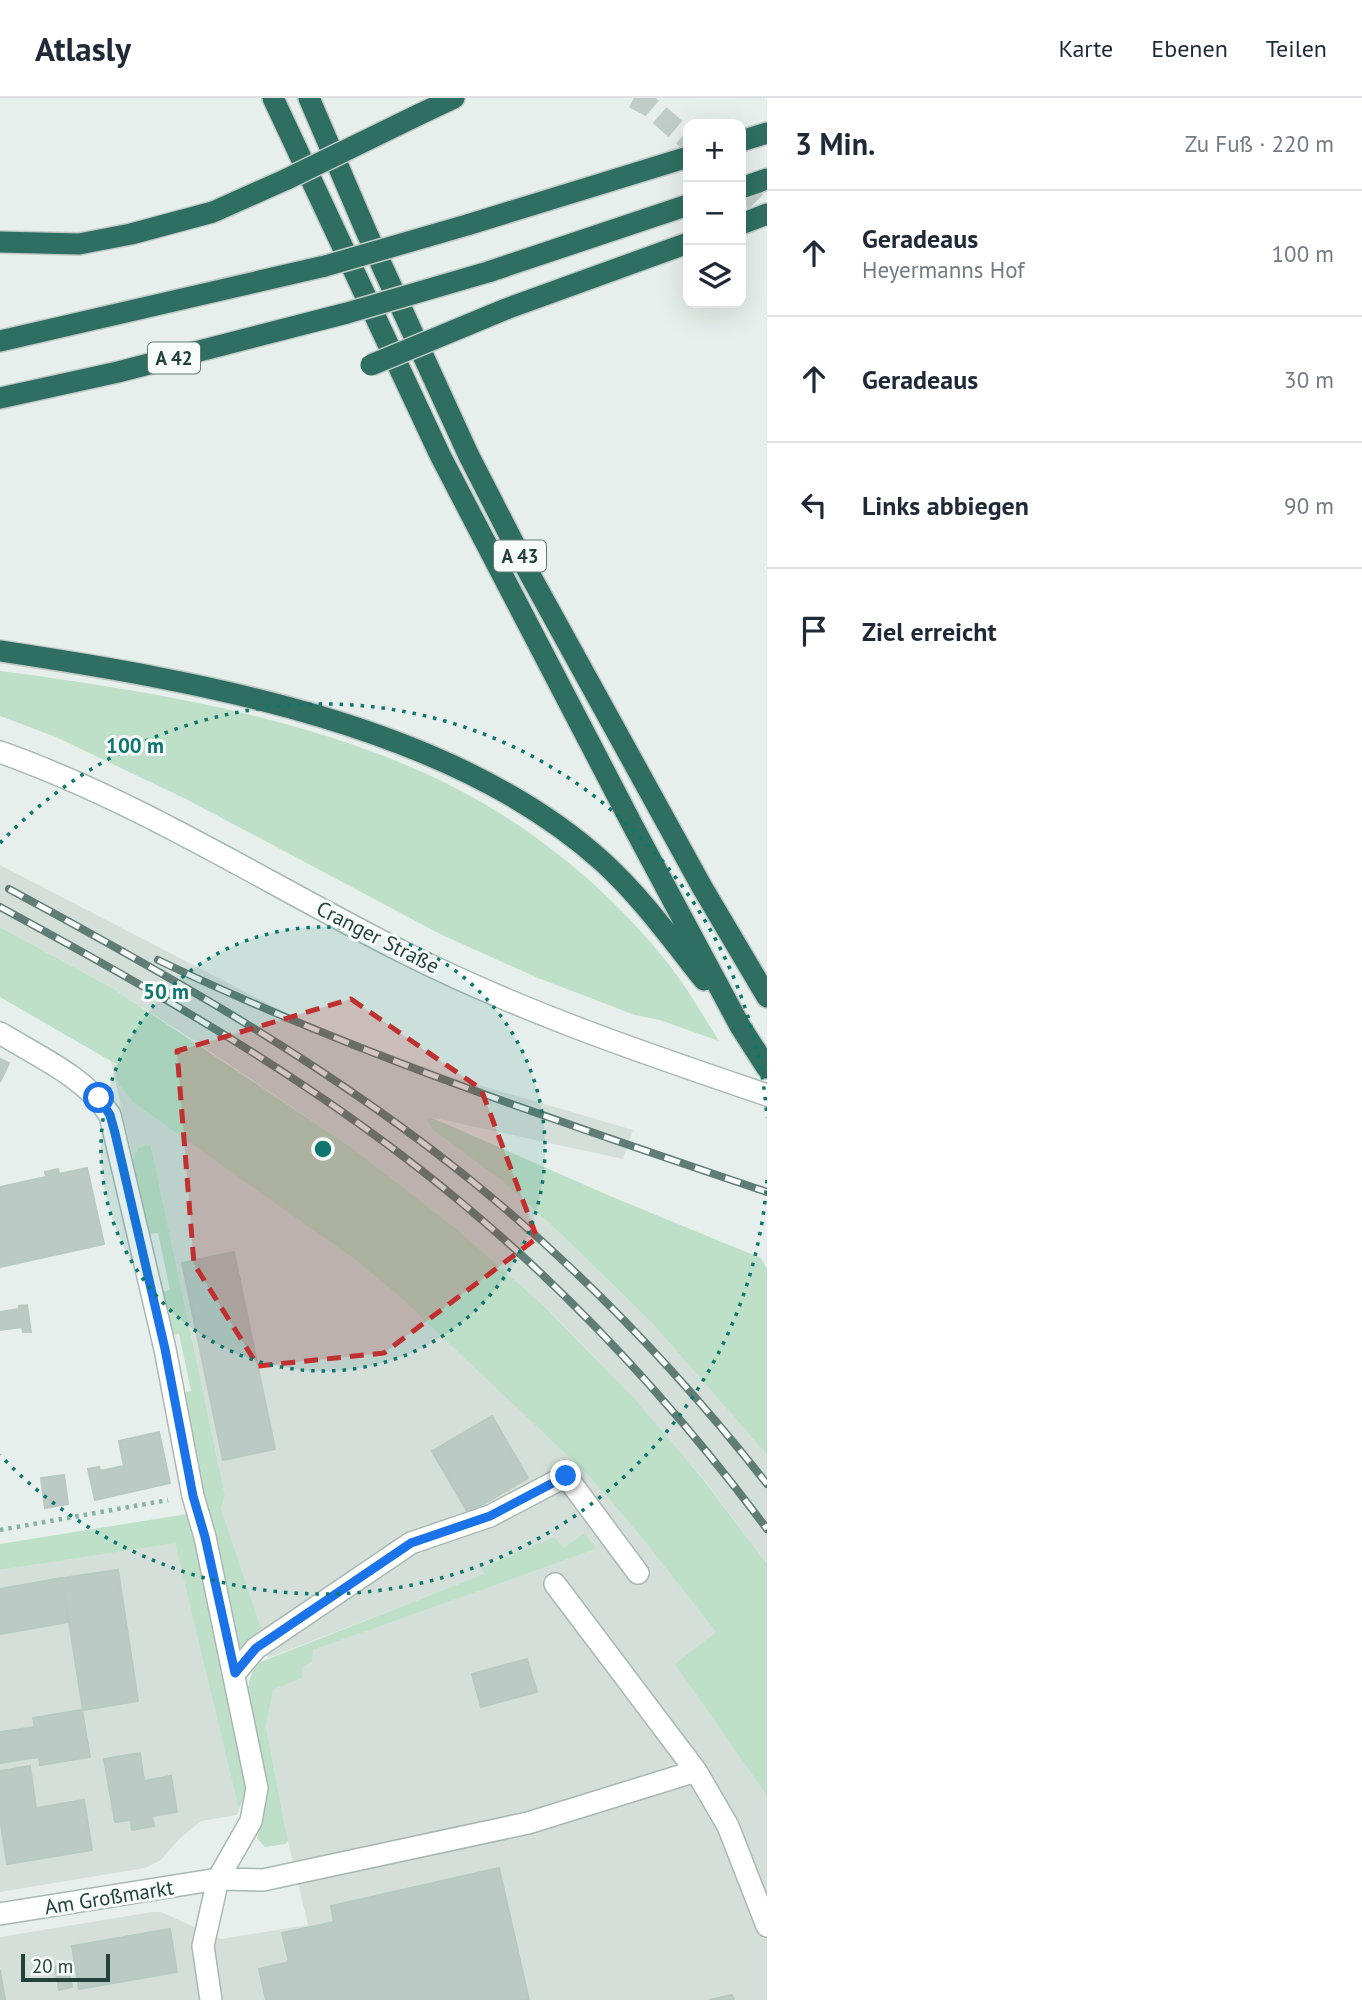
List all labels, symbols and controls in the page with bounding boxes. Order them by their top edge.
text: Atlasly [35,27,131,70]
text: Karte [1059,33,1113,64]
text: Ebenen [1151,33,1228,64]
text: Teilen [1266,33,1327,64]
map controls [683,119,746,308]
button: + [683,119,746,182]
text: 3 Min. [795,124,875,163]
text: Zu Fuß · 220 m [1185,129,1334,158]
button: − [683,182,746,245]
text: Geradeaus [862,222,978,255]
icon: ahead [795,234,833,272]
text: 100 m [1272,239,1334,268]
button: layers [683,245,746,308]
text: Heyermanns Hof [862,255,1025,284]
road number: A 42 [148,342,200,374]
icon: ahead [795,360,833,398]
text: Geradeaus [862,363,978,396]
text: 30 m [1284,365,1334,394]
icon: left [795,486,833,524]
text: Links abbiegen [862,489,1029,522]
text: 90 m [1284,491,1334,520]
road number: A 43 [494,540,546,572]
icon: arrive [795,612,833,650]
text: Ziel erreicht [862,615,997,648]
text: 100 m [106,732,164,759]
street label: Cranger Straße [312,894,444,980]
text: 50 m [143,978,189,1005]
route start [83,1082,114,1113]
centre of rings [311,1137,335,1161]
route end [550,1460,581,1491]
street label: Am Großmarkt [42,1873,176,1921]
scale bar [21,1951,110,1983]
text: 20 m [32,1954,73,1978]

